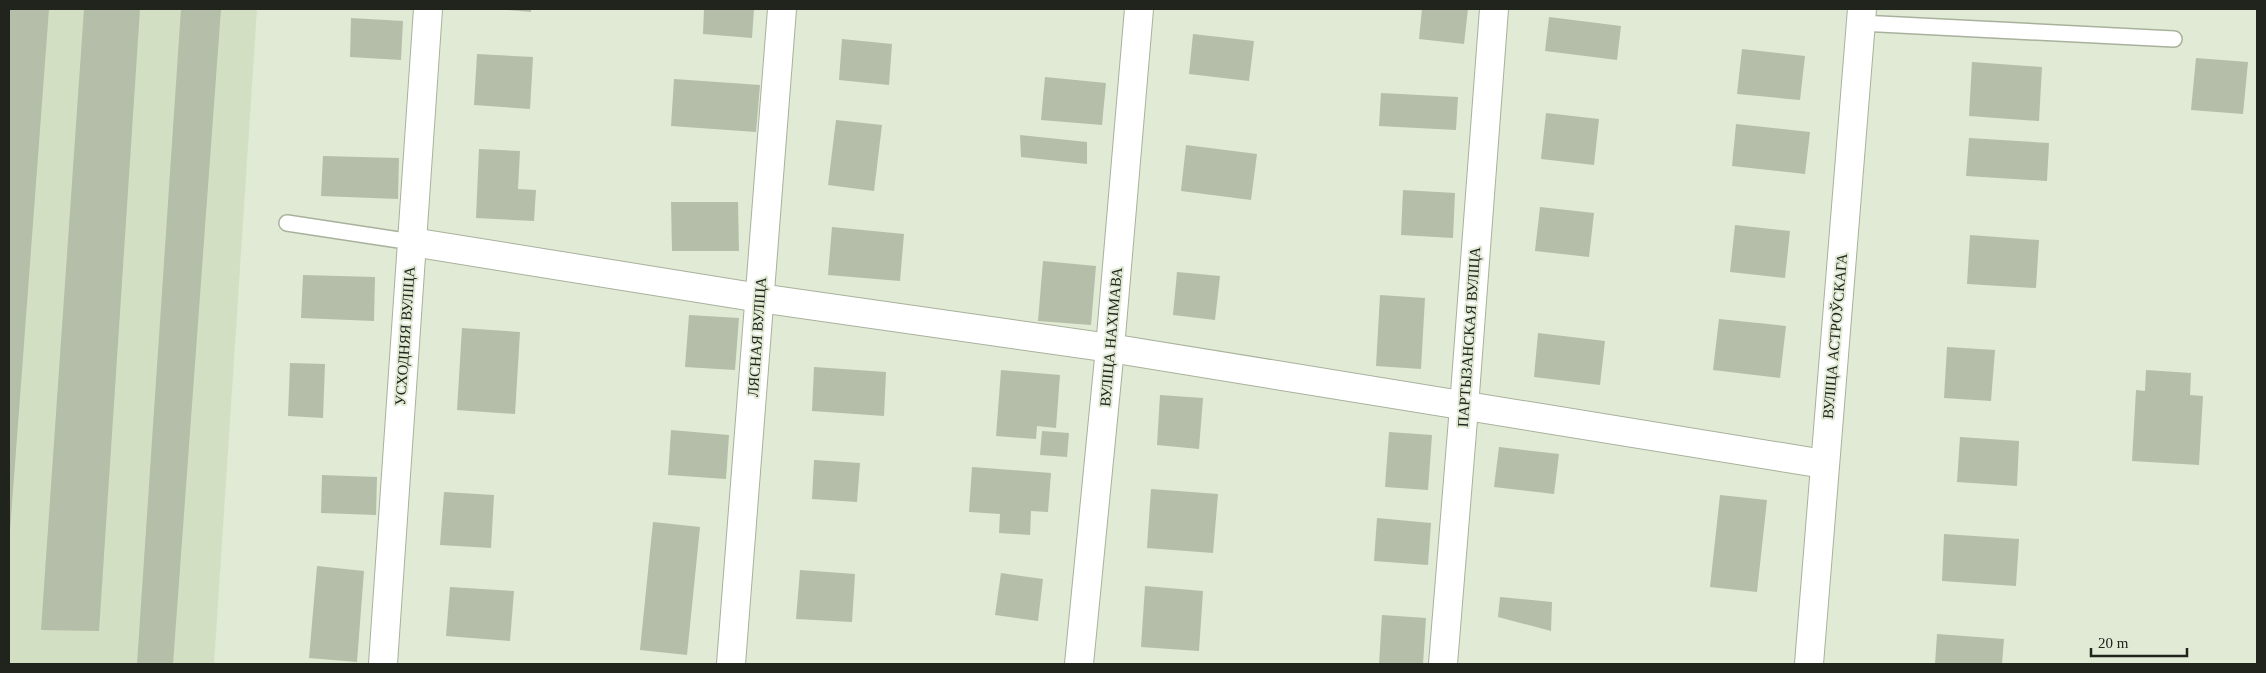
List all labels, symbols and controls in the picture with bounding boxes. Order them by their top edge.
street label: ПАРТЫЗАНСКАЯ ВУЛІЦА [1455,246,1483,428]
street label: ВУЛІЦА АСТРОЎСКАГА [1820,252,1850,420]
street label: УСХОДНЯЯ ВУЛІЦА [392,266,418,406]
street label: ВУЛІЦА НАХІМАВА [1097,266,1125,407]
street label: ЛЯСНАЯ ВУЛІЦА [745,276,769,397]
scale bar [2091,626,2187,658]
text: 20 m [2098,635,2129,651]

